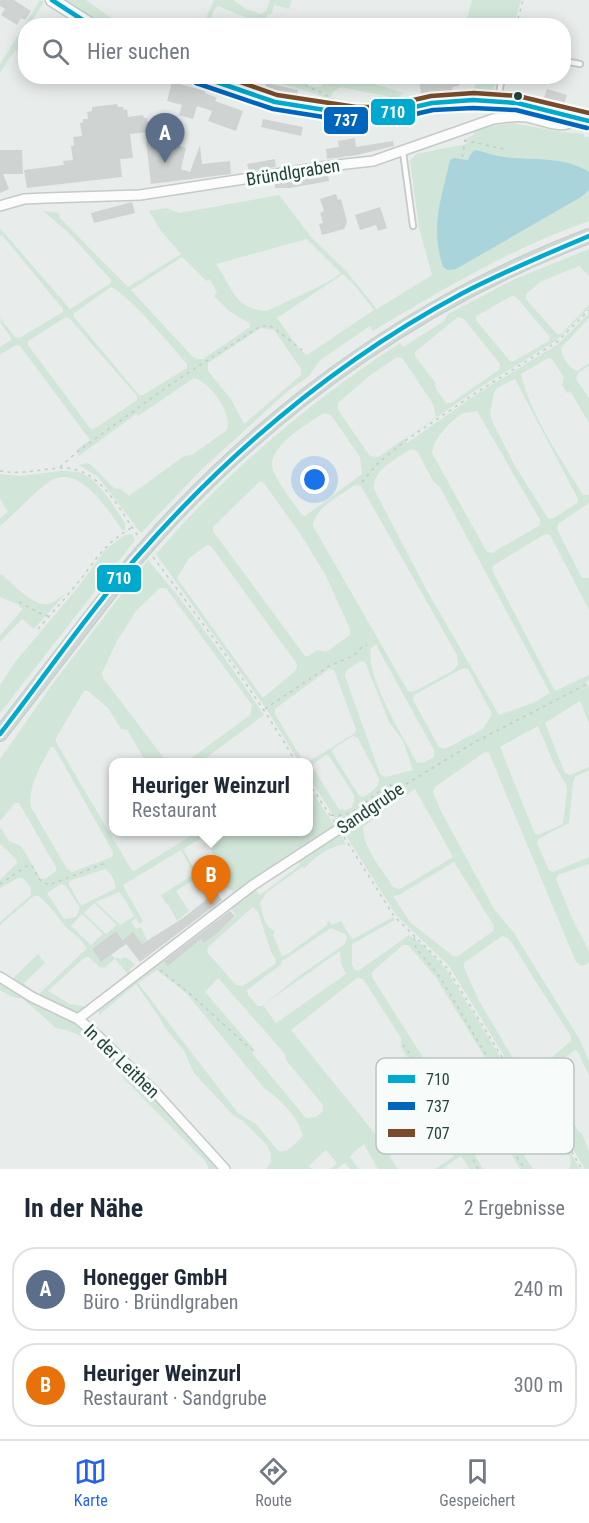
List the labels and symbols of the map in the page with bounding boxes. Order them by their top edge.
unlabelled marker [512,90,524,102]
line badge: 710 [370,98,416,126]
text: 710 [381,103,405,122]
line badge: 737 [323,106,369,135]
text: 737 [334,111,358,130]
pin: A [146,114,184,163]
street label: Bründlgraben [245,154,341,190]
your location [300,465,329,494]
line badge: 710 [96,564,142,593]
text: 710 [107,569,131,588]
street label: Sandgrube [333,778,407,838]
pin: B [192,856,230,905]
street label: In der Leithen [80,1020,164,1102]
legend [376,1058,574,1154]
text: 710 [426,1070,450,1089]
text: 737 [426,1097,450,1116]
text: 707 [426,1124,450,1143]

